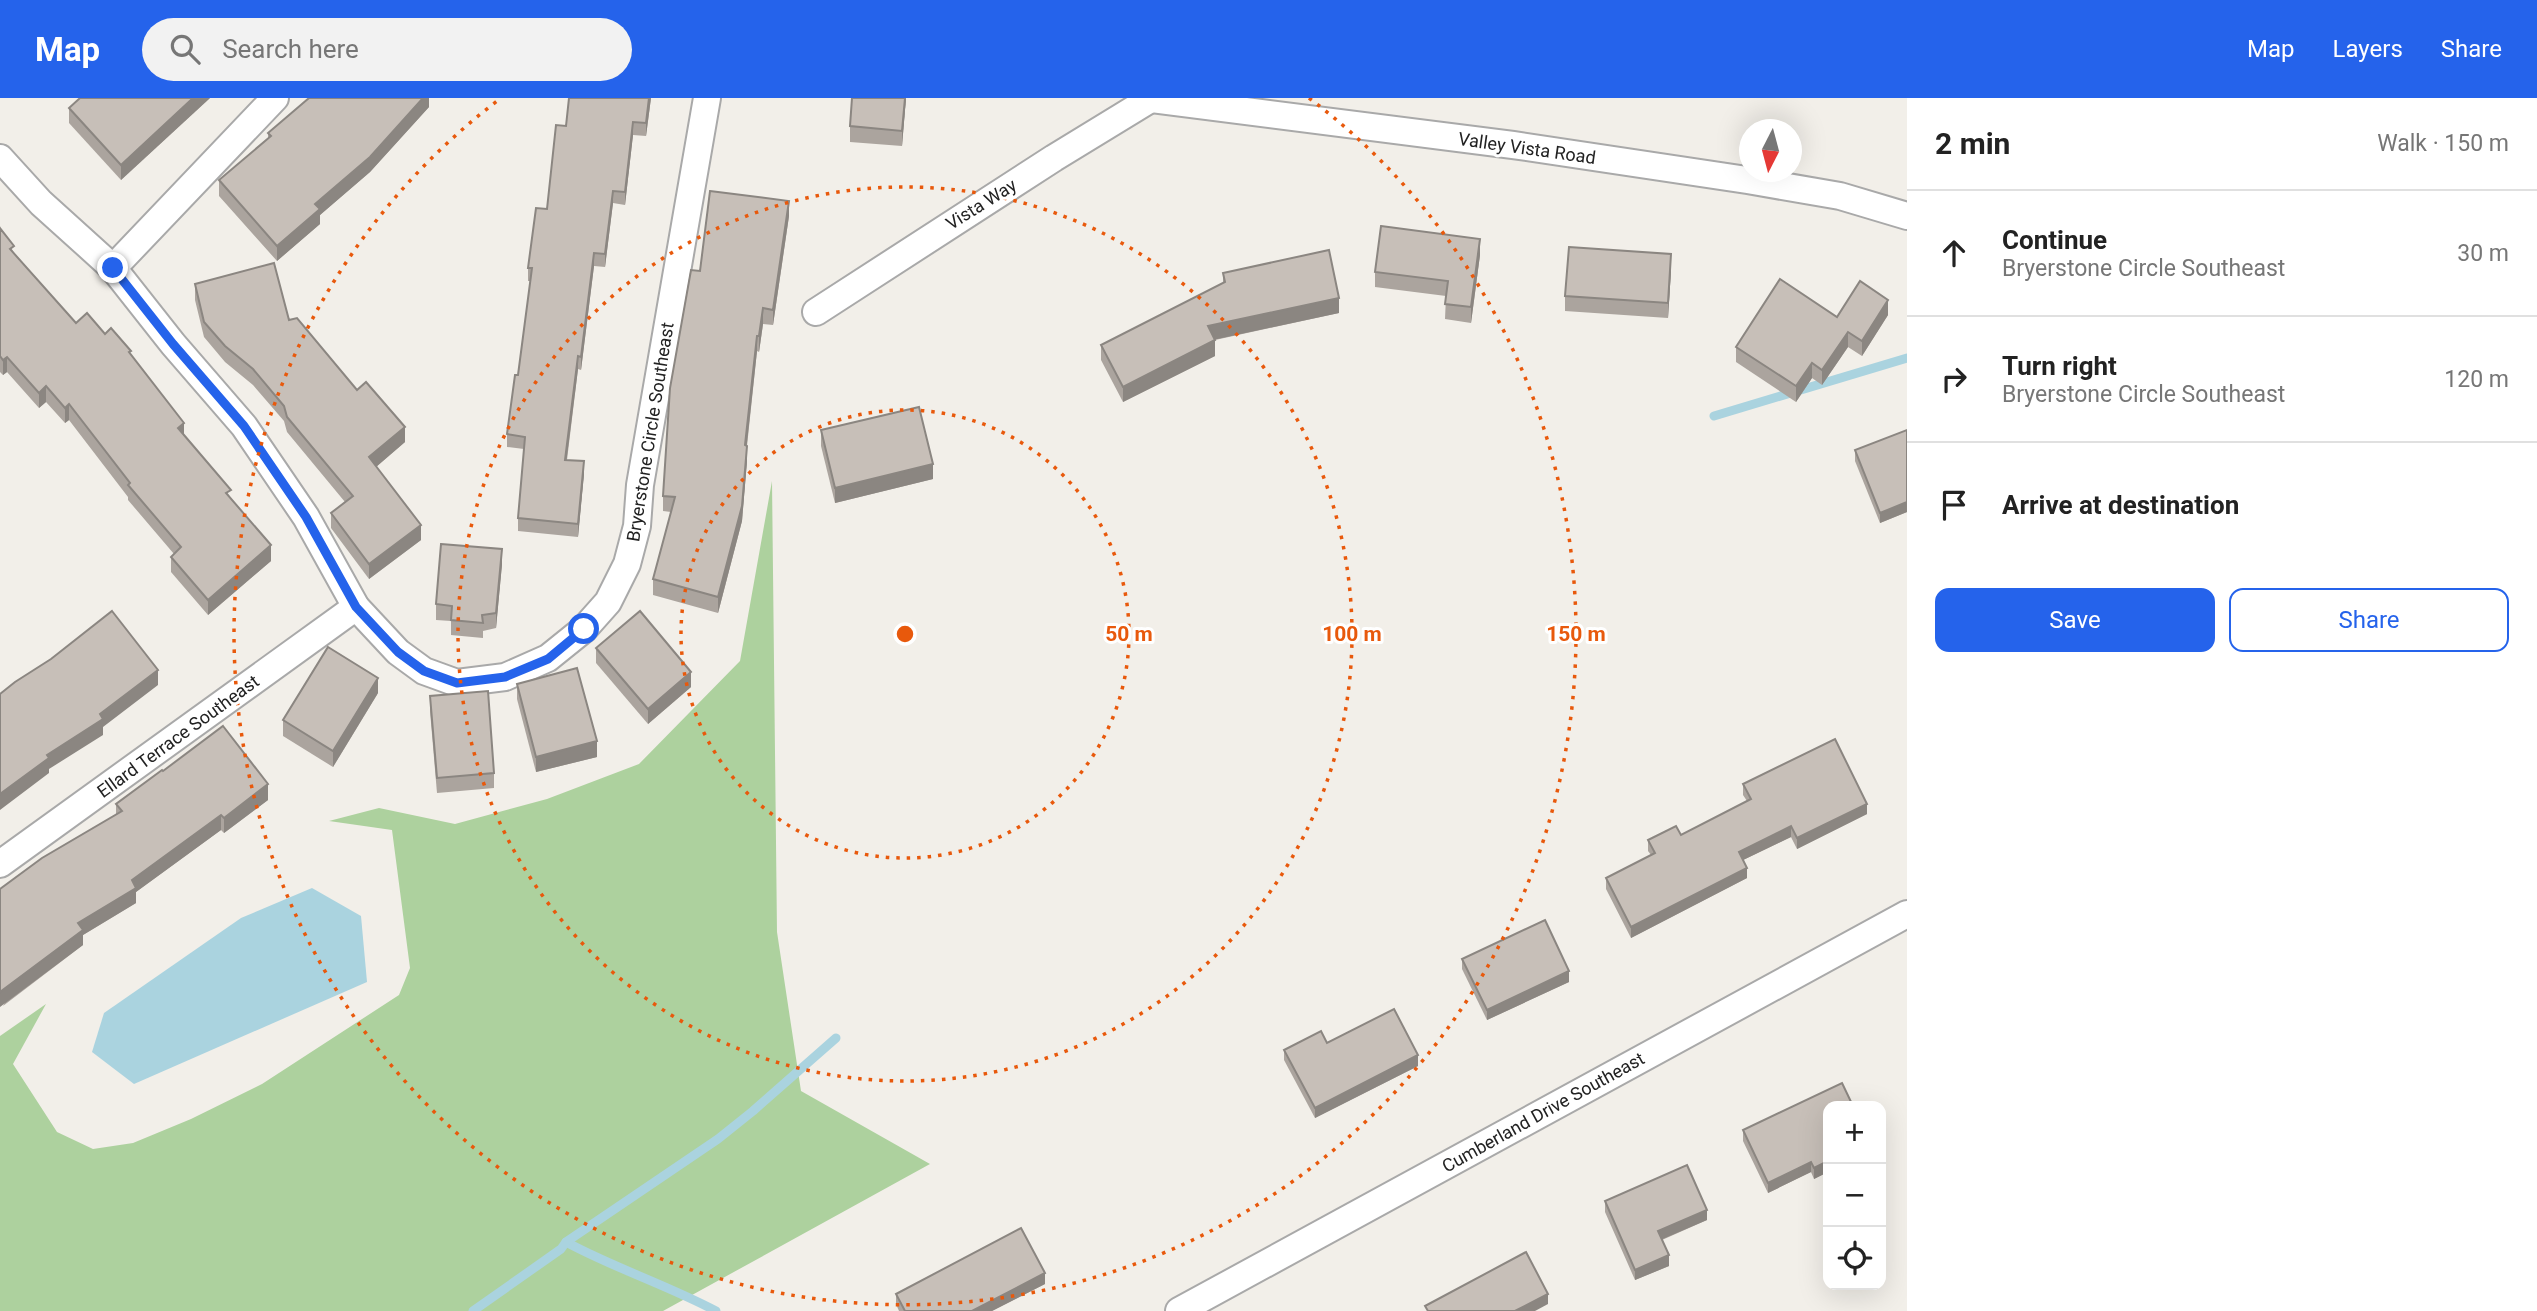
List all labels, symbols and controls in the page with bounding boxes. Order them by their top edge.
search box [142,18,632,81]
text: Map [35,30,100,69]
icon: search [166,30,204,68]
text: Search here [222,34,359,64]
text: Map [2247,35,2295,63]
text: Layers [2333,35,2403,63]
text: Share [2441,35,2502,63]
north arrow [1739,119,1802,182]
text: 2 min [1935,126,2010,161]
street label: Valley Vista Road [1457,128,1597,168]
text: Walk · 150 m [2377,130,2509,157]
street label: Vista Way [942,174,1021,234]
text: Continue [2002,225,2107,255]
icon: ahead [1935,234,1973,272]
text: 30 m [2457,240,2509,267]
route end [97,252,128,283]
text: Bryerstone Circle Southeast [2002,255,2285,282]
street label: Bryerstone Circle Southeast [622,321,678,543]
text: Turn right [2002,351,2117,381]
icon: right [1935,360,1973,398]
text: 120 m [2444,366,2509,393]
text: Bryerstone Circle Southeast [2002,381,2285,408]
icon: arrive [1935,486,1973,524]
text: Arrive at destination [2002,490,2239,520]
button: Save [1935,588,2215,652]
button: Share [2229,588,2509,652]
route start [568,613,599,644]
centre of rings [893,622,917,646]
text: 50 m [1105,622,1153,646]
text: 100 m [1322,622,1382,646]
text: 150 m [1546,622,1606,646]
street label: Ellard Terrace Southeast [93,670,263,802]
street label: Cumberland Drive Southeast [1438,1047,1648,1176]
map controls [1823,1101,1886,1290]
button: + [1823,1101,1886,1164]
button: − [1823,1164,1886,1227]
button: locate [1823,1227,1886,1290]

